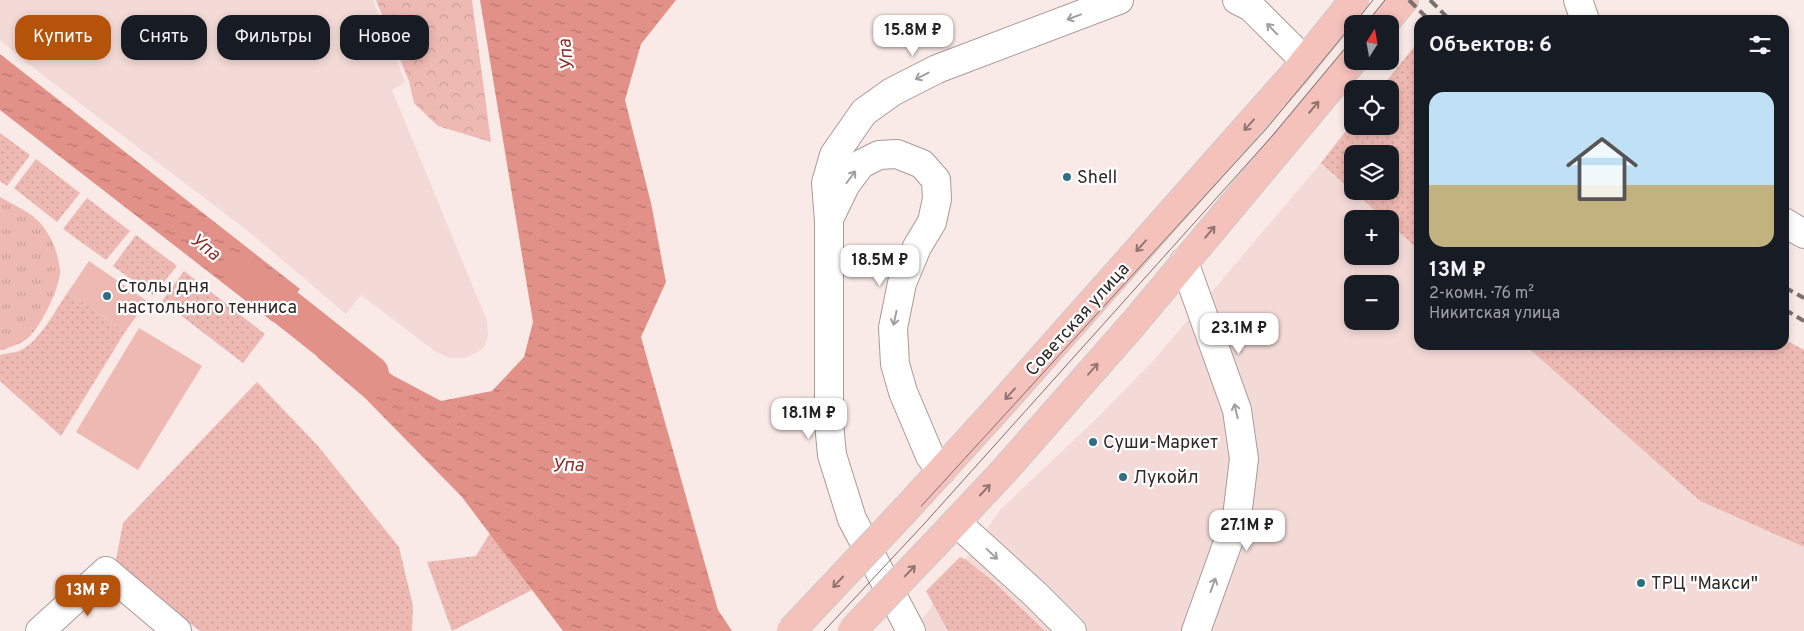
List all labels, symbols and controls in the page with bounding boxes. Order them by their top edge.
one-way arrow [1066,13,1082,22]
chip: Купить [15,15,111,60]
chip: Снять [121,15,207,60]
chip: Фильтры [217,15,330,60]
chip: Новое [340,15,429,60]
pin: 15.8M ₽ [867,15,959,57]
north arrow [1344,15,1399,70]
map controls [1344,15,1399,330]
text: 15.8M ₽ [884,21,942,41]
one-way arrow [1266,23,1278,35]
icon: filters [1746,31,1774,59]
text: Объектов: 6 [1429,32,1552,59]
water label: Упа [553,37,581,72]
one-way arrow [915,71,930,81]
button: locate [1344,80,1399,135]
one-way arrow [1309,101,1320,114]
one-way arrow [1243,118,1255,131]
icon: home [1557,124,1647,214]
button: layers [1344,145,1399,200]
place label: Shell [1077,167,1117,190]
one-way arrow [846,170,856,184]
marker: Shell [1061,171,1073,183]
button: + [1344,210,1399,265]
one-way arrow [1204,225,1215,238]
water label: Упа [185,228,225,267]
one-way arrow [1135,240,1147,253]
pin: 18.5M ₽ [834,244,926,287]
text: 18.5M ₽ [851,251,909,271]
text: 13M ₽ [1429,257,1486,284]
street label: Советская улица [1021,258,1135,382]
button: − [1344,275,1399,330]
place label: Cтолы дня настольного тенниса [117,276,297,320]
text: 2-комн. · 76 m² [1429,284,1534,304]
marker: Cтолы дня настольного тенниса [101,290,113,302]
text: Никитская улица [1429,304,1560,324]
one-way arrow [890,310,899,326]
pin: 23.1M ₽ [1193,312,1285,355]
text: 23.1M ₽ [1211,319,1267,339]
one-way arrow [1088,363,1099,376]
one-way arrow [1004,388,1016,401]
pin: 18.1M ₽ [763,398,855,440]
text: 18.1M ₽ [782,404,836,424]
one-way arrow [1231,404,1240,420]
place label: Суши-Маркет [1103,432,1218,455]
marker: Суши-Маркет [1087,436,1099,448]
water label: Упа [552,454,584,478]
place label: Лукойл [1133,467,1199,490]
marker: Лукойл [1117,471,1129,483]
one-way arrow [979,484,991,497]
pin: 27.1M ₽ [1201,510,1293,552]
text: 27.1M ₽ [1220,516,1274,536]
one-way arrow [986,548,998,560]
one-way arrow [904,564,916,577]
place label: ТРЦ "Макси" [1651,573,1758,596]
pin: 13M ₽ [53,574,123,617]
one-way arrow [832,575,844,588]
one-way arrow [1208,577,1218,593]
marker: ТРЦ "Макси" [1635,577,1647,589]
text: 13M ₽ [66,581,110,601]

